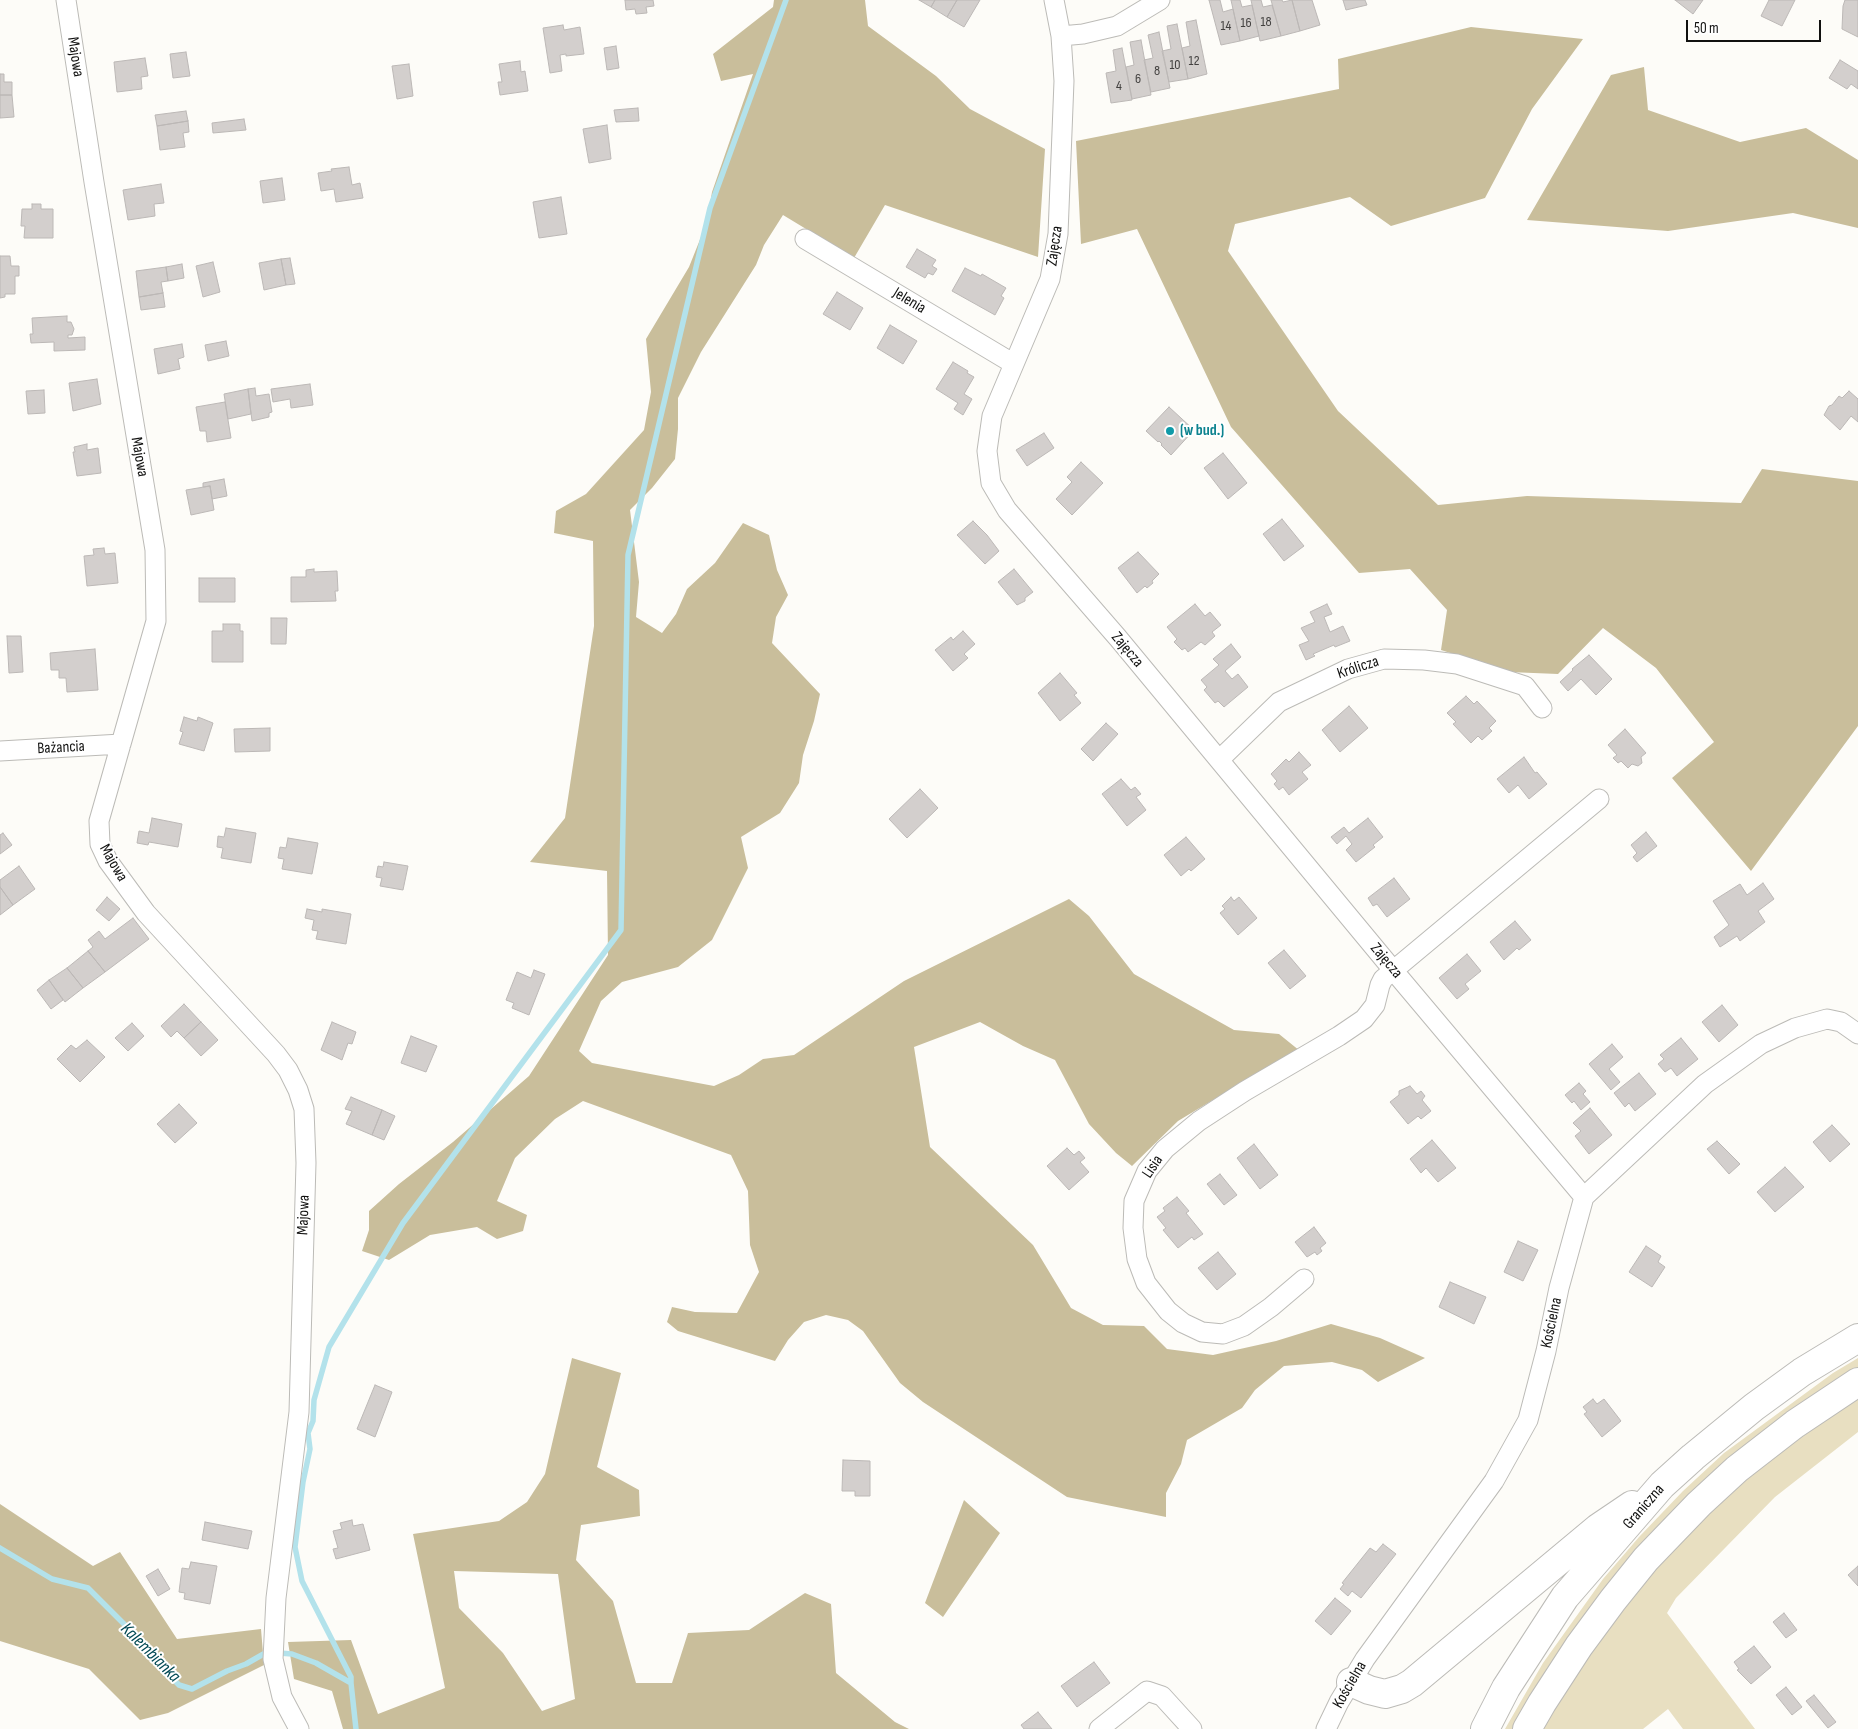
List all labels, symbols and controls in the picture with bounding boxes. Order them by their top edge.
scale bar [1688,10,1823,42]
house number: 18 [1260,14,1272,30]
house number: 16 [1240,15,1252,31]
house number: 14 [1221,18,1231,34]
text: 50 m [1694,19,1719,38]
street label: Majowa [62,36,88,78]
house number: 12 [1189,53,1199,69]
house number: 10 [1169,57,1181,73]
house number: 8 [1154,63,1160,79]
house number: 6 [1135,71,1141,87]
house number: 4 [1116,78,1122,94]
street label: Zajęcza [1043,225,1067,267]
street label: Jelenia [889,284,929,318]
place label: (w bud.) [1180,421,1224,441]
marker: (w bud.) [1164,425,1176,437]
street label: Majowa [126,436,152,478]
street label: Zajęcza [1107,628,1147,672]
street label: Królicza [1335,652,1381,684]
street label: Bażancia [37,737,85,759]
street label: Majowa [95,841,131,885]
street label: Zajęcza [1366,939,1406,983]
street label: Lisia [1138,1152,1168,1182]
street label: Majowa [294,1195,314,1235]
street label: Kościelna [1537,1296,1567,1350]
street label: Graniczna [1619,1481,1669,1533]
water label: Kalembianka [116,1619,184,1687]
street label: Kościelna [1329,1658,1371,1712]

